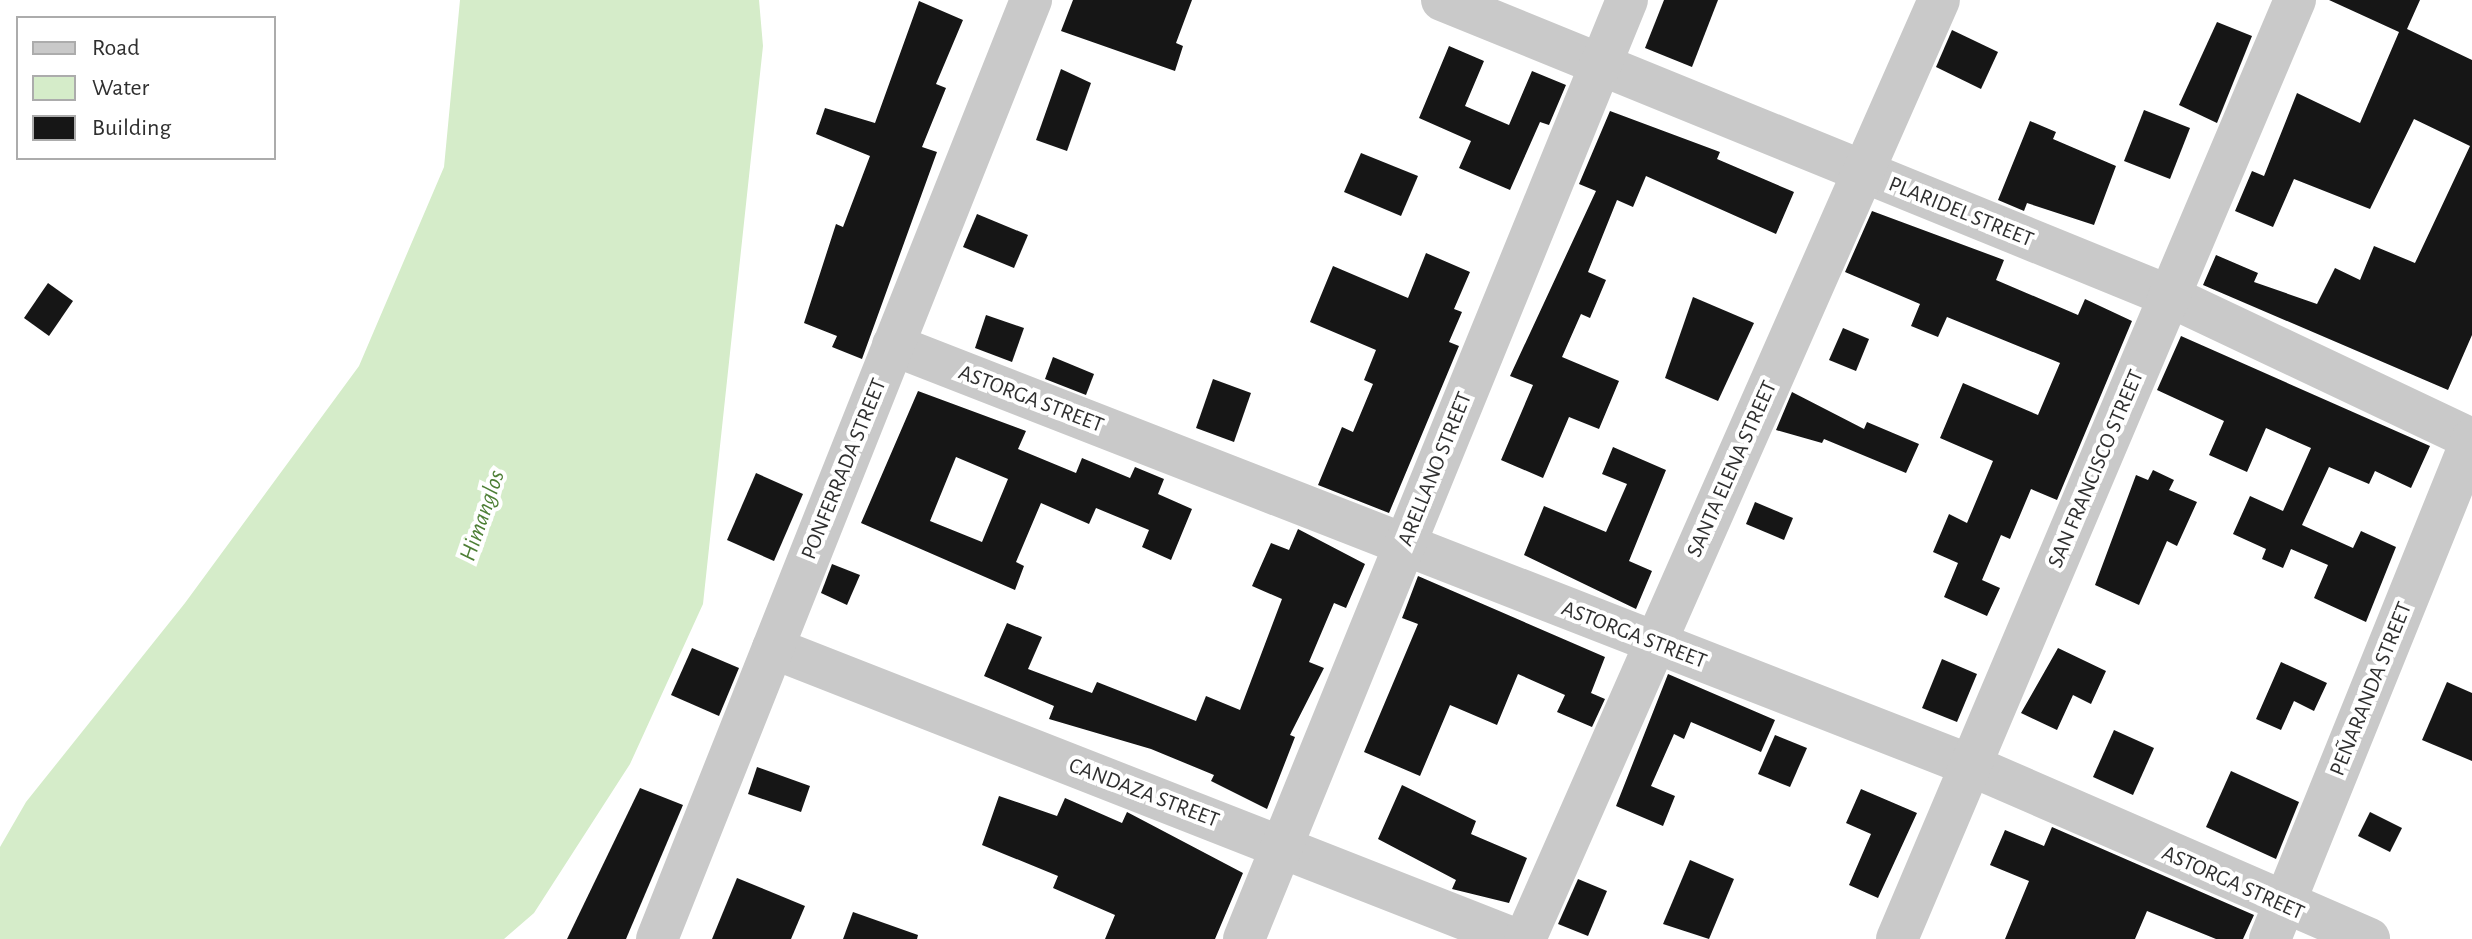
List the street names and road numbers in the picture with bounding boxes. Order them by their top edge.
street label: PLARIDEL STREET [1885,171,2037,253]
street label: ASTORGA STREET [955,359,1107,439]
street label: SAN FRANCISCO STREET [2042,366,2150,572]
street label: PONFERRADA STREET [796,375,892,563]
street label: SANTA ELENA STREET [1681,377,1783,561]
street label: ARELLANO STREET [1392,388,1478,550]
street label: ASTORGA STREET [1558,595,1710,675]
street label: PEÑARANDA STREET [2324,598,2418,780]
street label: CANDAZA STREET [1065,752,1223,834]
street label: ASTORGA STREET [2158,840,2308,926]

